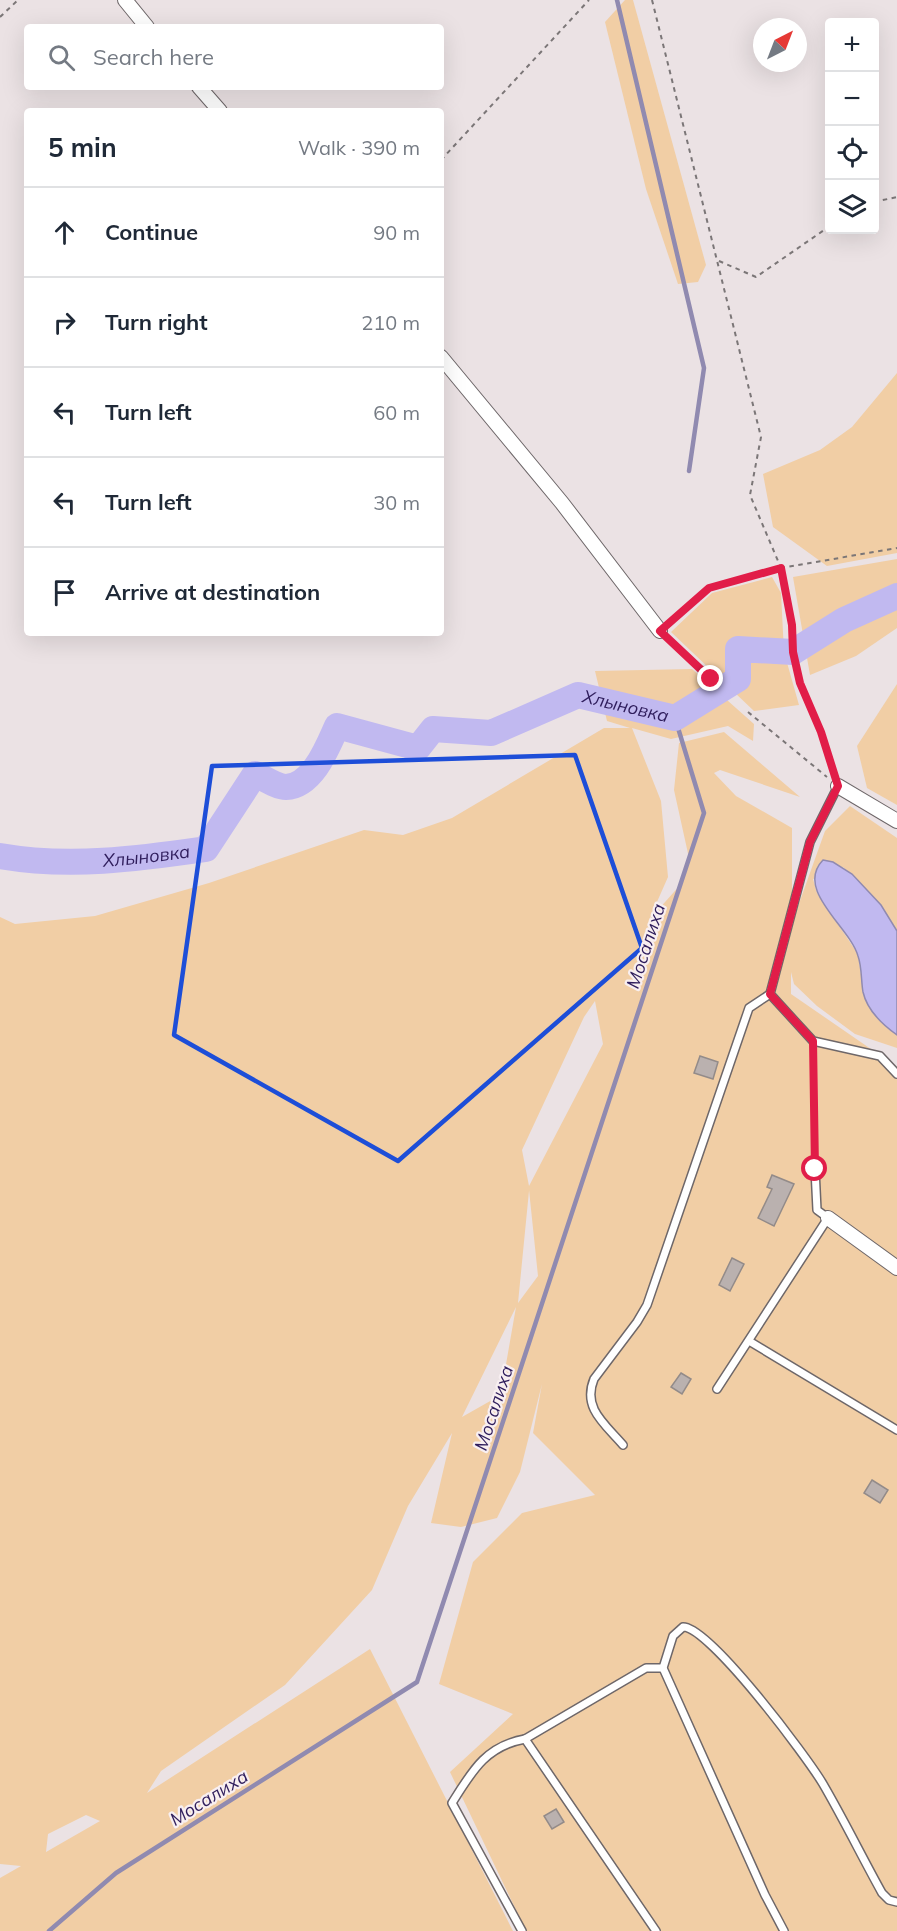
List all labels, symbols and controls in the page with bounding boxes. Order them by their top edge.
north arrow [753,18,807,72]
map controls [825,18,879,234]
button: + [825,18,879,72]
search box [24,24,444,90]
icon: search [45,41,78,74]
text: Search here [93,43,214,71]
button: − [825,72,879,126]
button: locate [825,126,879,180]
text: 5 min [48,131,117,164]
text: Walk · 390 m [298,135,420,160]
button: layers [825,180,879,234]
icon: ahead [48,216,81,249]
text: Continue [105,218,198,246]
text: 90 m [373,220,420,245]
icon: right [48,306,81,339]
text: Turn right [105,308,208,336]
text: 210 m [361,310,420,335]
icon: left [48,396,81,429]
text: Turn left [105,398,192,426]
text: 60 m [373,400,420,425]
icon: left [48,486,81,519]
text: Turn left [105,488,192,516]
text: 30 m [373,490,420,515]
icon: arrive [48,576,81,609]
text: Arrive at destination [105,578,320,606]
route end [697,665,723,691]
water label: Хлыновка [579,684,671,727]
water label: Хлыновка [101,839,191,872]
water label: Мосалиха [621,900,670,991]
route start [801,1155,827,1181]
water label: Мосалиха [469,1362,518,1453]
water label: Мосалиха [165,1765,252,1831]

